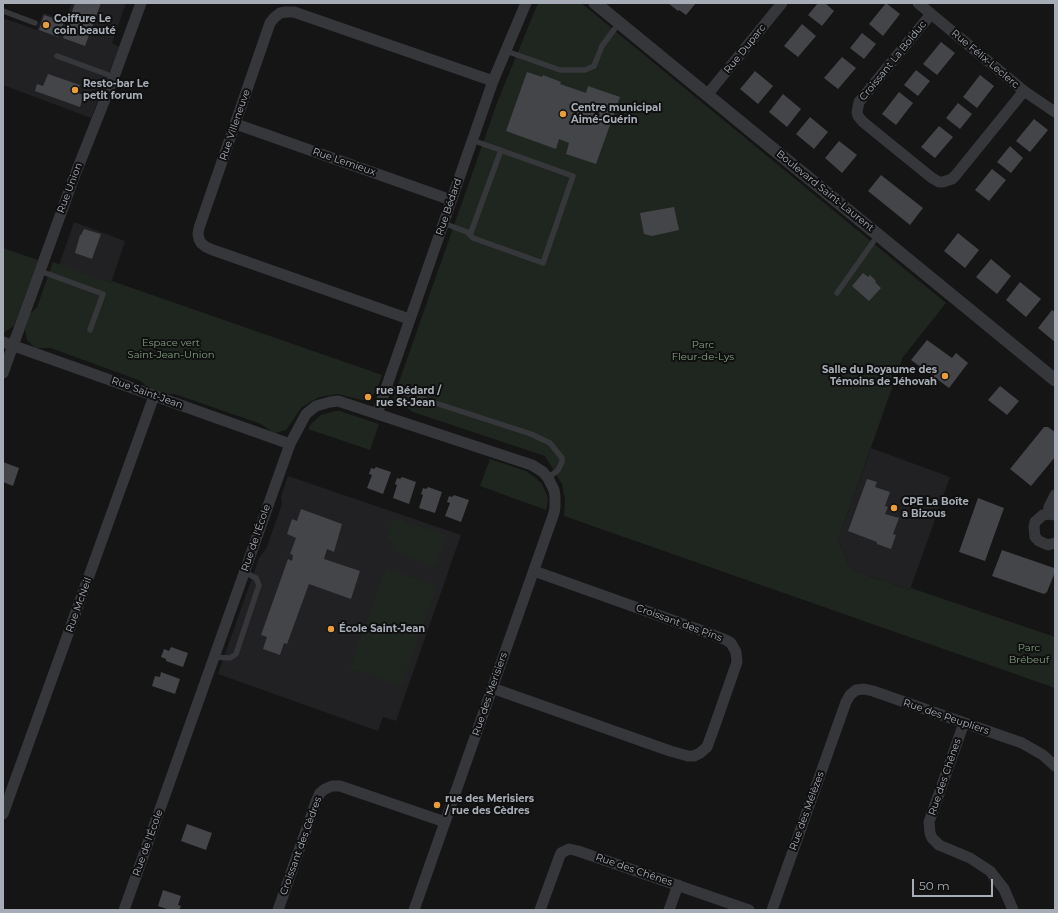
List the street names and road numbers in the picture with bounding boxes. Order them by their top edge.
street label: Croissant La Bolduc [857,19,929,103]
street label: Rue Duparc [722,22,768,76]
street label: Rue Félix-Leclerc [949,27,1021,91]
street label: Rue Villeneuve [217,88,253,162]
street label: Rue Lemieux [311,146,377,178]
street label: Boulevard Saint-Laurent [774,148,876,234]
street label: Rue Union [55,161,85,215]
street label: Rue Bédard [434,177,464,237]
street label: Rue Saint-Jean [110,374,184,412]
street label: Rue de l'École [239,503,273,573]
street label: Rue McNeil [64,576,94,634]
street label: Croissant des Pins [634,602,724,644]
street label: Rue des Merisiers [470,651,510,737]
street label: Rue des Peupliers [902,697,990,737]
street label: Rue des Chênes [926,737,964,817]
street label: Rue des Mélèzes [787,770,827,852]
street label: Croissant des Cèdres [278,795,324,897]
street label: Rue de l'École [130,808,166,878]
street label: Rue des Chênes [594,851,674,889]

